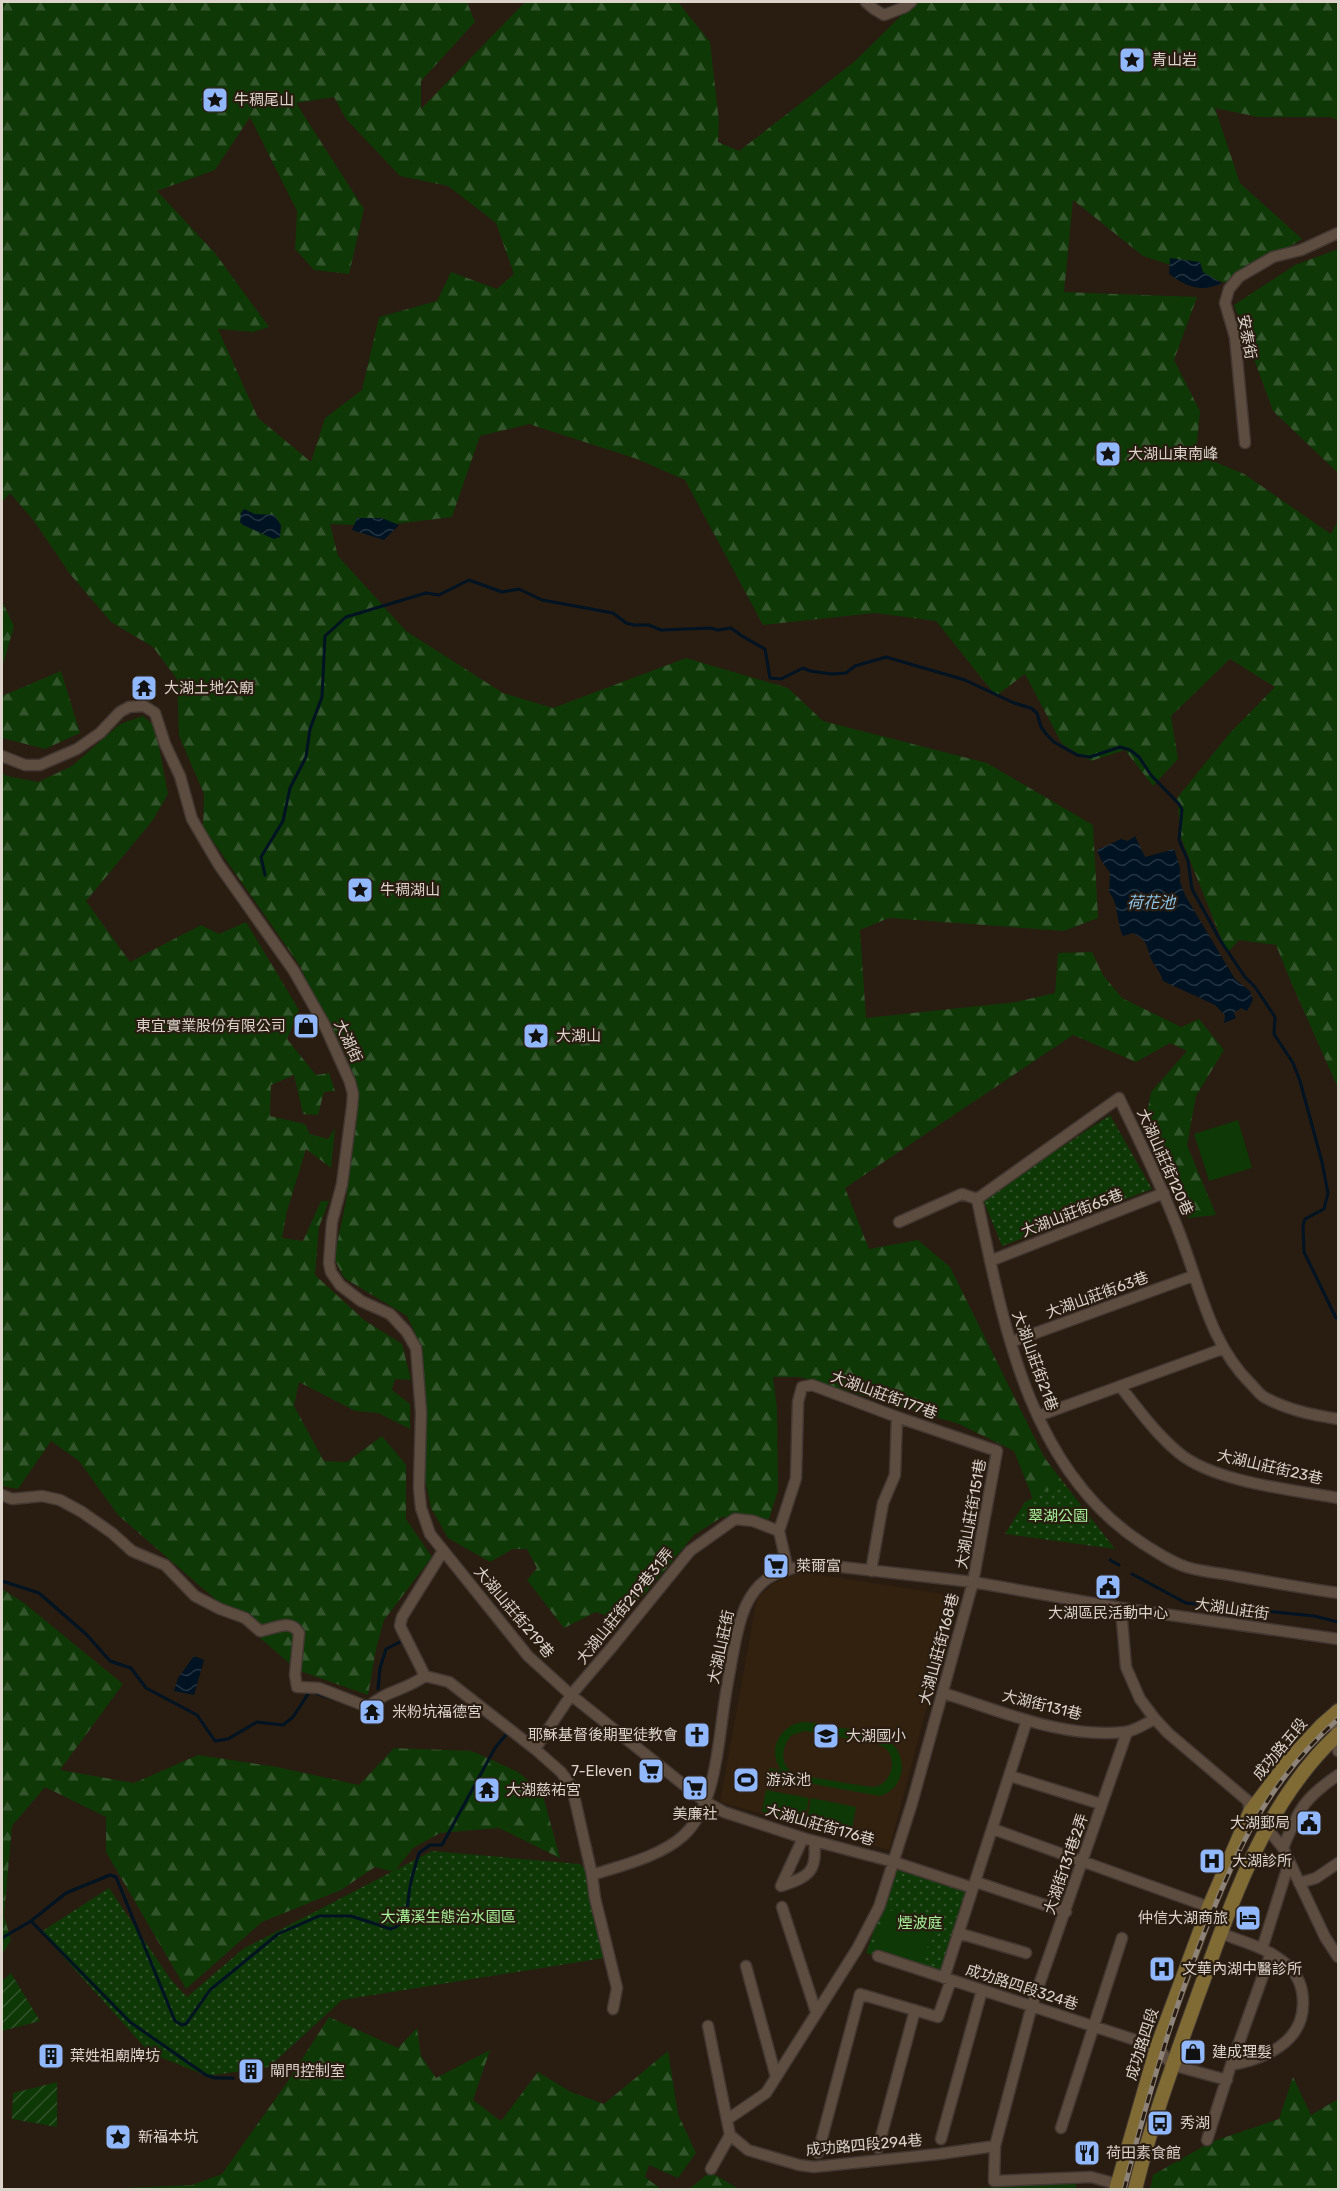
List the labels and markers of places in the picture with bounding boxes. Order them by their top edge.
place icon: 青山岩 [1117,45,1147,75]
place label: 青山岩 [1152,51,1197,69]
place icon: 牛稠尾山 [200,85,230,115]
place label: 牛稠尾山 [234,91,294,109]
place icon: 大湖山東南峰 [1093,439,1123,469]
place label: 大湖山東南峰 [1128,445,1218,463]
temple icon: 大湖土地公廟 [129,673,159,703]
place label: 大湖土地公廟 [164,679,254,697]
place icon: 牛稠湖山 [345,875,375,905]
place label: 牛稠湖山 [380,881,440,899]
shop icon: 東宜實業股份有限公司 [291,1011,321,1041]
place label: 東宜實業股份有限公司 [136,1017,286,1035]
place icon: 大湖山 [521,1021,551,1051]
place label: 大湖山 [556,1027,601,1045]
supermarket icon: 萊爾富 [761,1551,791,1581]
place label: 萊爾富 [796,1557,841,1575]
public building icon: 大湖區民活動中心 [1093,1572,1123,1602]
place label: 大湖區民活動中心 [1048,1604,1168,1622]
temple icon: 米粉坑福德宮 [357,1697,387,1727]
place label: 米粉坑福德宮 [392,1703,482,1721]
church icon: 耶穌基督後期聖徒教會 [682,1720,712,1750]
school or university icon: 大湖國小 [811,1721,841,1751]
place label: 耶穌基督後期聖徒教會 [528,1726,678,1744]
place label: 大湖國小 [846,1727,906,1745]
supermarket icon: 7-Eleven [636,1756,666,1786]
place label: 7-Eleven [571,1762,632,1780]
sports icon: 游泳池 [731,1765,761,1795]
place label: 游泳池 [766,1771,811,1789]
supermarket icon: 美廉社 [680,1773,710,1803]
temple icon: 大湖慈祐宮 [472,1775,502,1805]
place label: 大湖慈祐宮 [506,1781,581,1799]
place label: 美廉社 [672,1805,718,1823]
public building icon: 大湖郵局 [1294,1808,1324,1838]
place label: 大湖郵局 [1230,1814,1290,1832]
hospital icon: 大湖診所 [1197,1846,1227,1876]
place label: 大湖診所 [1232,1852,1292,1870]
hotel icon: 仲信大湖商旅 [1233,1903,1263,1933]
place label: 仲信大湖商旅 [1138,1909,1228,1927]
hospital icon: 文華內湖中醫診所 [1147,1954,1177,1984]
place label: 文華內湖中醫診所 [1182,1960,1302,1978]
shop icon: 建成理髮 [1178,2037,1208,2067]
building icon: 葉姓祖廟牌坊 [36,2041,66,2071]
place label: 建成理髮 [1212,2043,1272,2061]
place label: 葉姓祖廟牌坊 [70,2047,160,2065]
building icon: 閘門控制室 [236,2056,266,2086]
place label: 閘門控制室 [270,2062,345,2080]
bus stop icon: 秀湖 [1145,2108,1175,2138]
place label: 秀湖 [1180,2114,1210,2132]
place icon: 新福本坑 [103,2122,133,2152]
place label: 新福本坑 [138,2128,198,2146]
restaurant icon: 荷田素食館 [1072,2138,1102,2168]
place label: 荷田素食館 [1106,2144,1181,2162]

